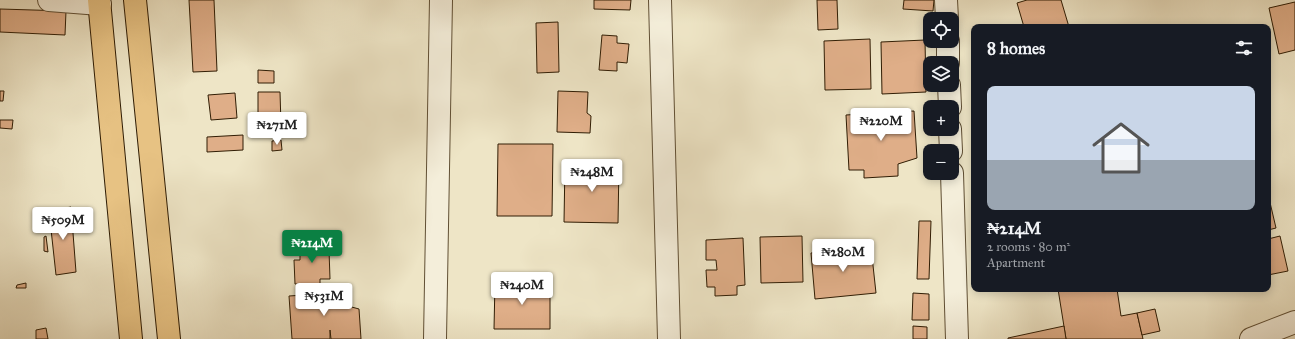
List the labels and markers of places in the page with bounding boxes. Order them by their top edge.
pin: ₦220M [853,108,909,142]
pin: ₦271M [249,112,305,146]
pin: ₦248M [564,159,620,193]
pin: ₦509M [35,207,91,241]
pin: ₦214M [284,230,340,264]
pin: ₦280M [815,239,871,273]
pin: ₦240M [494,272,550,306]
pin: ₦531M [296,283,352,317]

